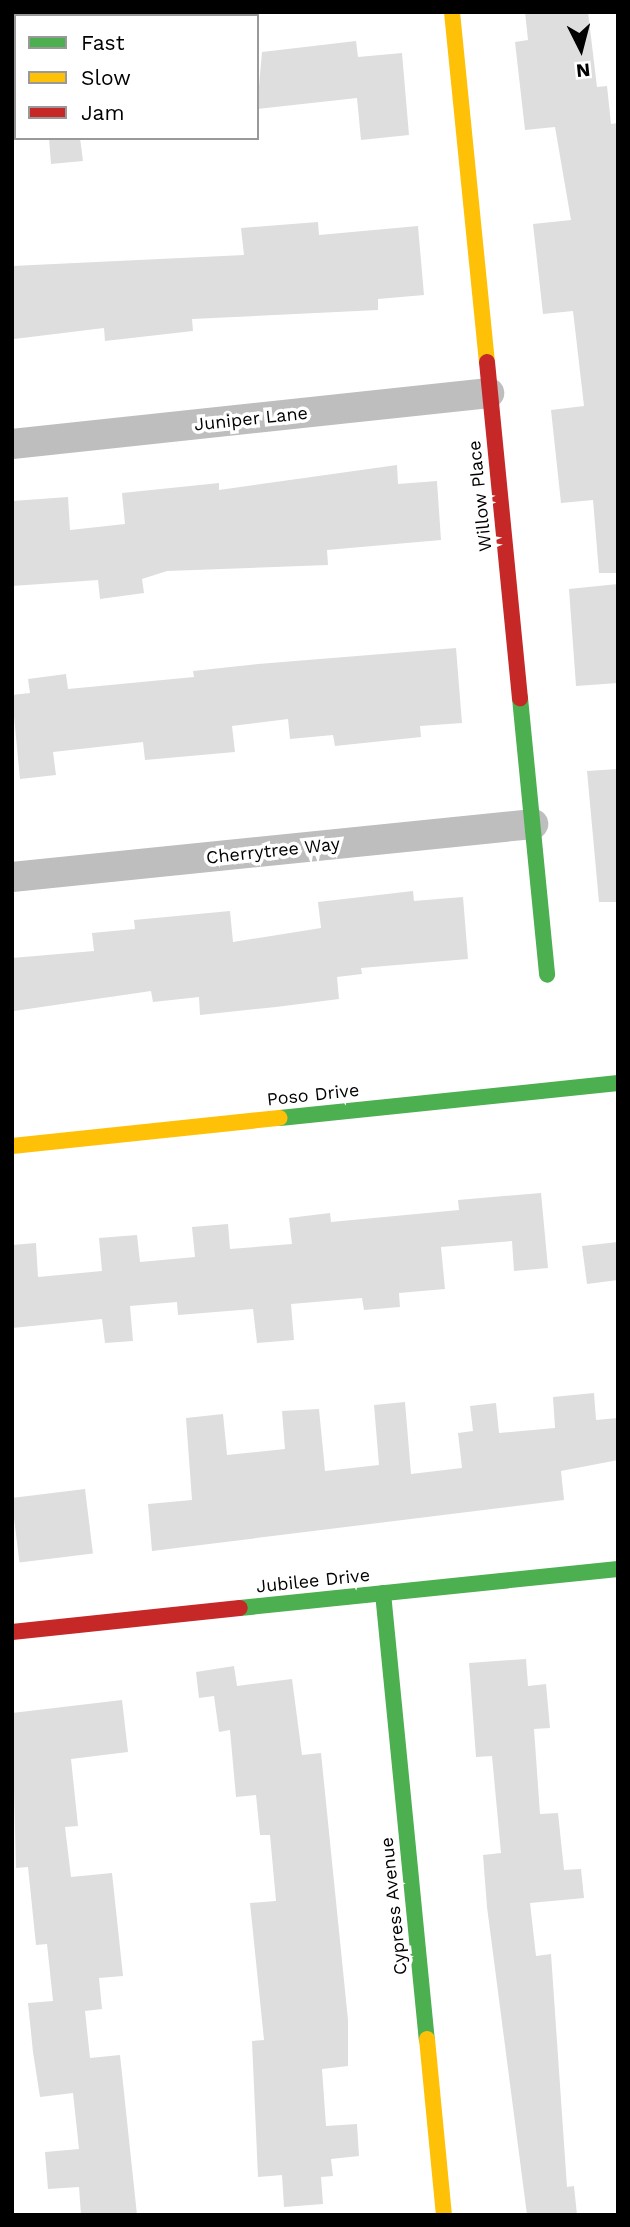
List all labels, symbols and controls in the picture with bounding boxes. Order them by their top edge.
legend [14,14,259,140]
north arrow [546,14,616,84]
text: Fast [81,30,125,55]
text: N [575,58,591,83]
text: Slow [81,65,131,90]
text: Jam [81,100,124,125]
street label: Juniper Lane [193,402,309,436]
street label: Willow Place [463,439,497,553]
street label: Cherrytree Way [205,833,341,869]
street label: Poso Drive [266,1079,360,1111]
street label: Jubilee Drive [255,1564,371,1598]
street label: Cypress Avenue [376,1836,412,1976]

